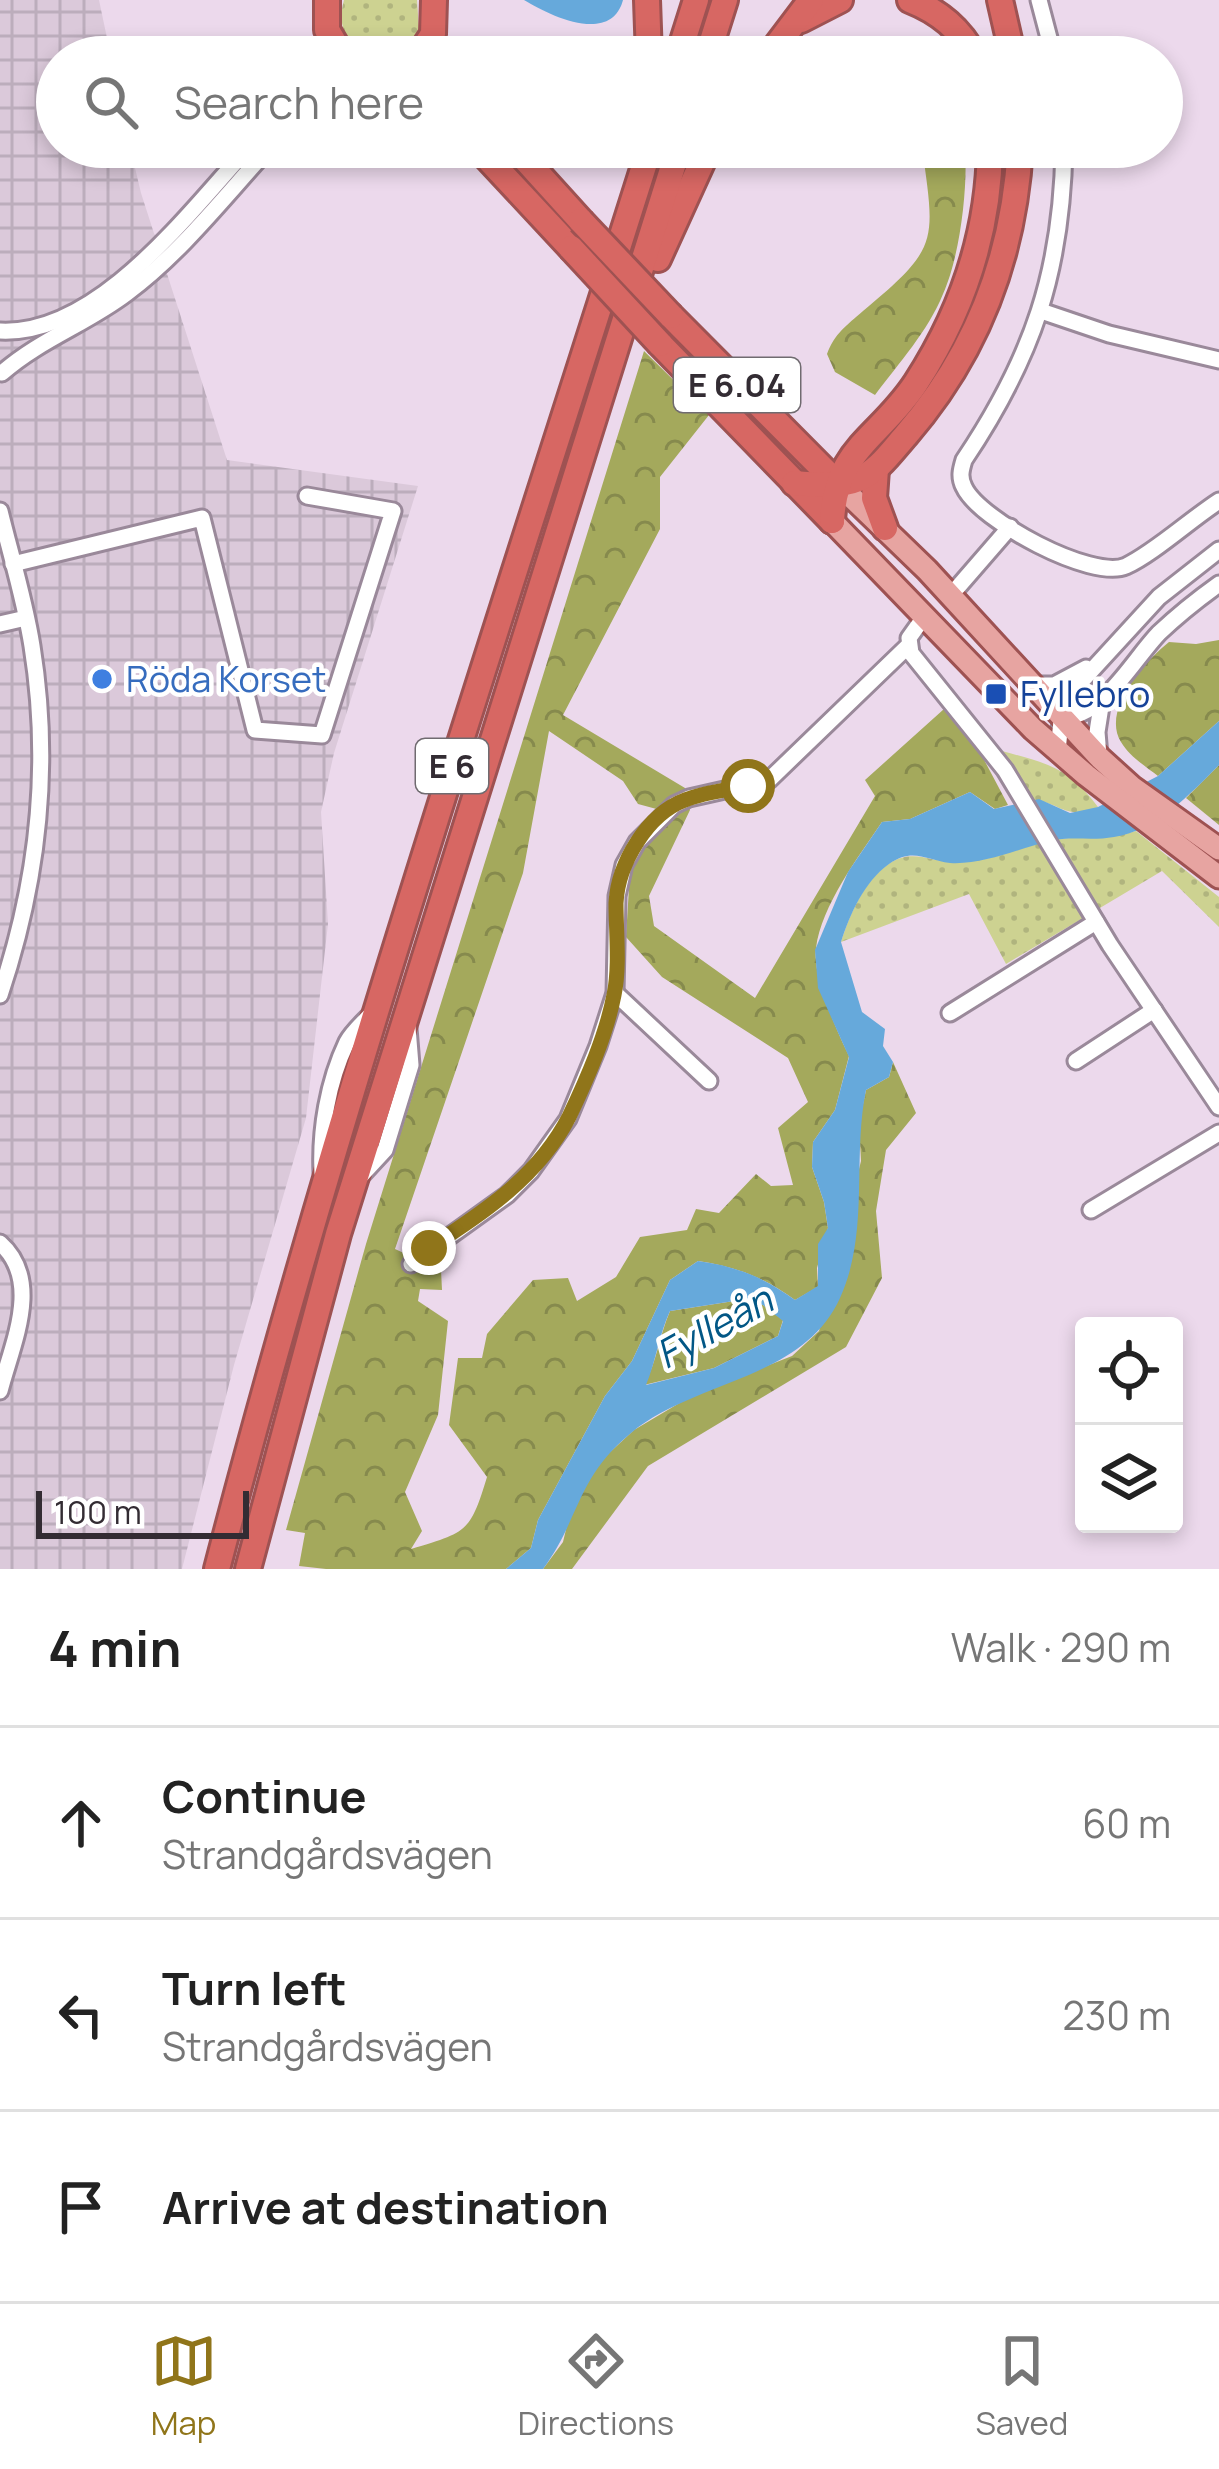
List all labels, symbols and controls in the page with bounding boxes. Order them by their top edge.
search box [36,36,1183,168]
icon: search [78,69,144,135]
text: Search here [174,71,424,133]
road number: E 6.04 [674,358,800,412]
place label: Röda Korset [126,654,326,703]
marker: Röda Korset [89,666,115,692]
place label: Fyllebro [1020,669,1150,718]
marker: Fyllebro [983,681,1009,707]
road number: E 6 [416,739,488,793]
route start [721,759,775,813]
route end [402,1221,456,1275]
water label: Fylleån [645,1271,783,1380]
map controls [1075,1317,1183,1533]
button: locate [1075,1317,1183,1425]
button: layers [1075,1425,1183,1533]
scale bar [36,1485,249,1538]
text: 100 m [54,1489,142,1534]
text: 4 min [48,1613,181,1682]
text: Walk · 290 m [951,1620,1171,1674]
text: Continue [162,1765,367,1827]
icon: ahead [48,1790,114,1856]
text: 60 m [1082,1796,1171,1850]
text: Strandgårdsvägen [162,1827,493,1881]
text: Turn left [162,1957,347,2019]
icon: left [48,1982,114,2048]
text: 230 m [1063,1988,1171,2042]
text: Strandgårdsvägen [162,2019,493,2073]
icon: arrive [48,2174,114,2240]
text: Arrive at destination [162,2176,609,2238]
tab: Map [151,2328,217,2445]
tab: Directions [518,2328,674,2445]
tab: Saved [975,2328,1068,2445]

